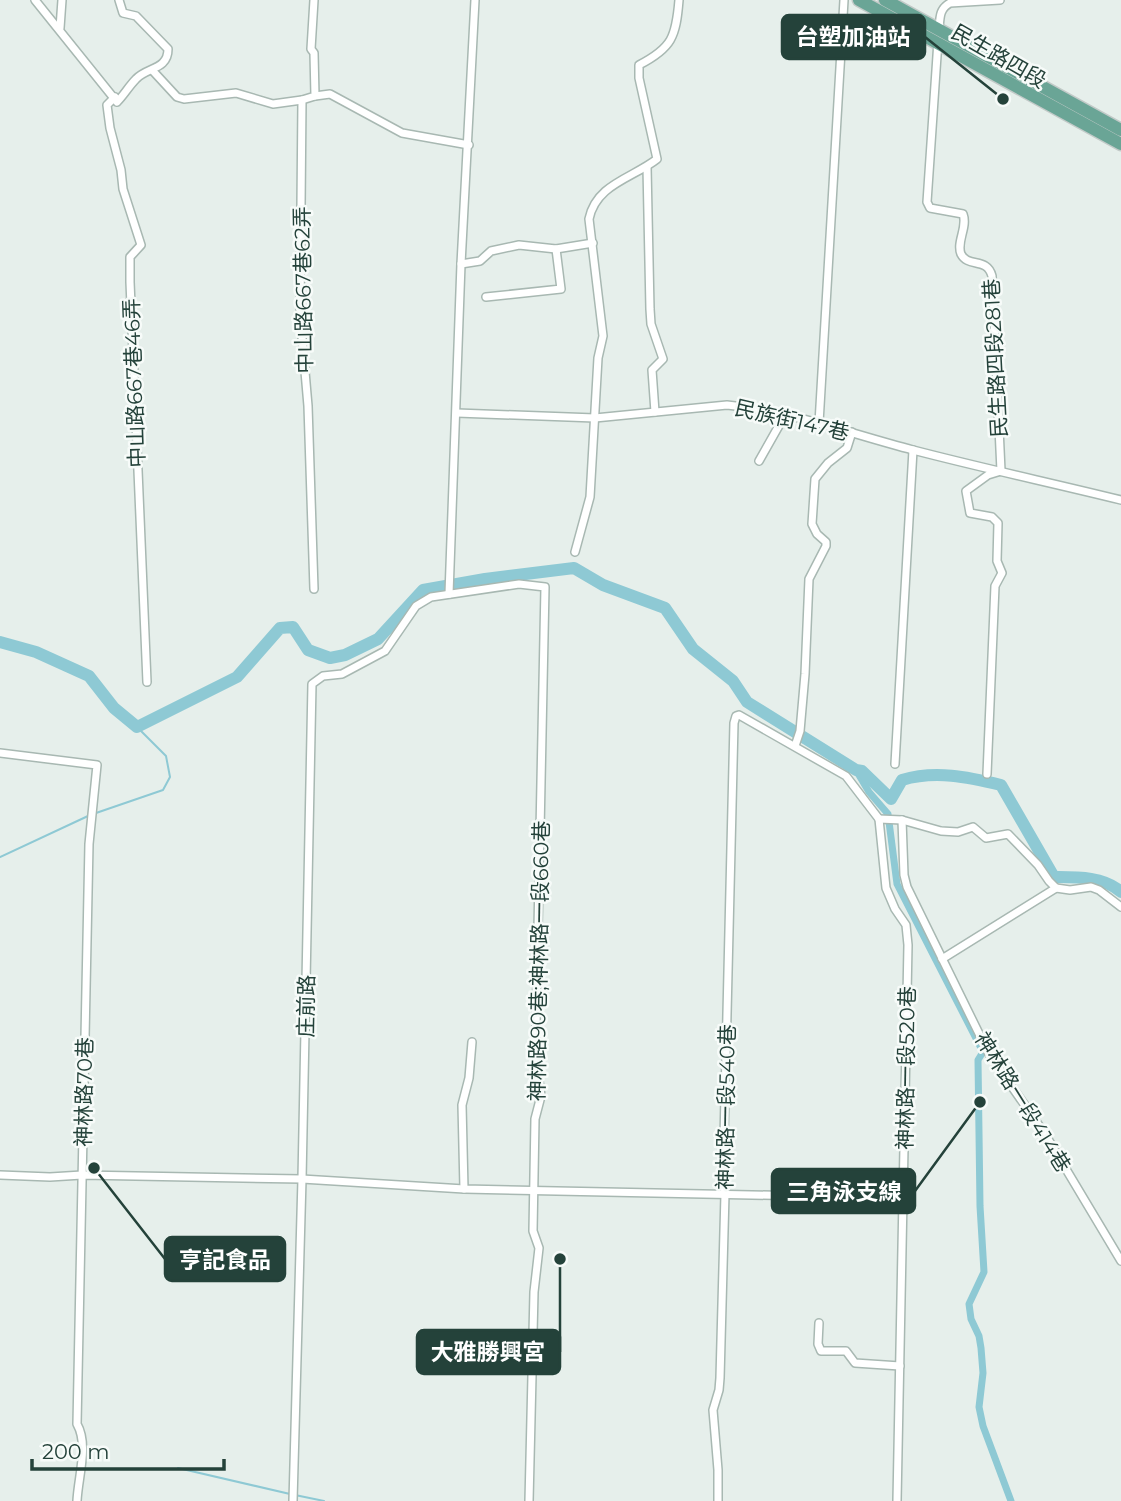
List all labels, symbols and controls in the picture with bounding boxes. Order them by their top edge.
callout: 台塑加油站 [782,15,925,59]
street label: 民生路四段 [947,19,1051,93]
text: 台塑加油站 [796,23,911,51]
street label: 中山路667巷62弄 [289,206,317,374]
street label: 民生路四段281巷 [978,278,1012,438]
street label: 中山路667巷46弄 [119,298,149,468]
street label: 民族街147巷 [732,395,852,445]
street label: 神林路90巷;神林路一段660巷 [524,820,554,1102]
street label: 庄前路 [293,974,319,1038]
street label: 神林路一段520巷 [892,986,920,1150]
street label: 神林路一段540巷 [712,1024,740,1190]
street label: 神林路一段414巷 [970,1027,1076,1177]
street label: 神林路70巷 [71,1037,97,1147]
callout: 三角泳支線 [772,1169,915,1213]
text: 三角泳支線 [787,1178,902,1206]
callout: 亨記食品 [165,1237,285,1281]
text: 亨記食品 [179,1246,271,1274]
callout: 大雅勝興宮 [417,1330,560,1374]
text: 大雅勝興宮 [431,1338,546,1366]
scale bar [32,1428,224,1472]
text: 200 m [42,1439,109,1464]

